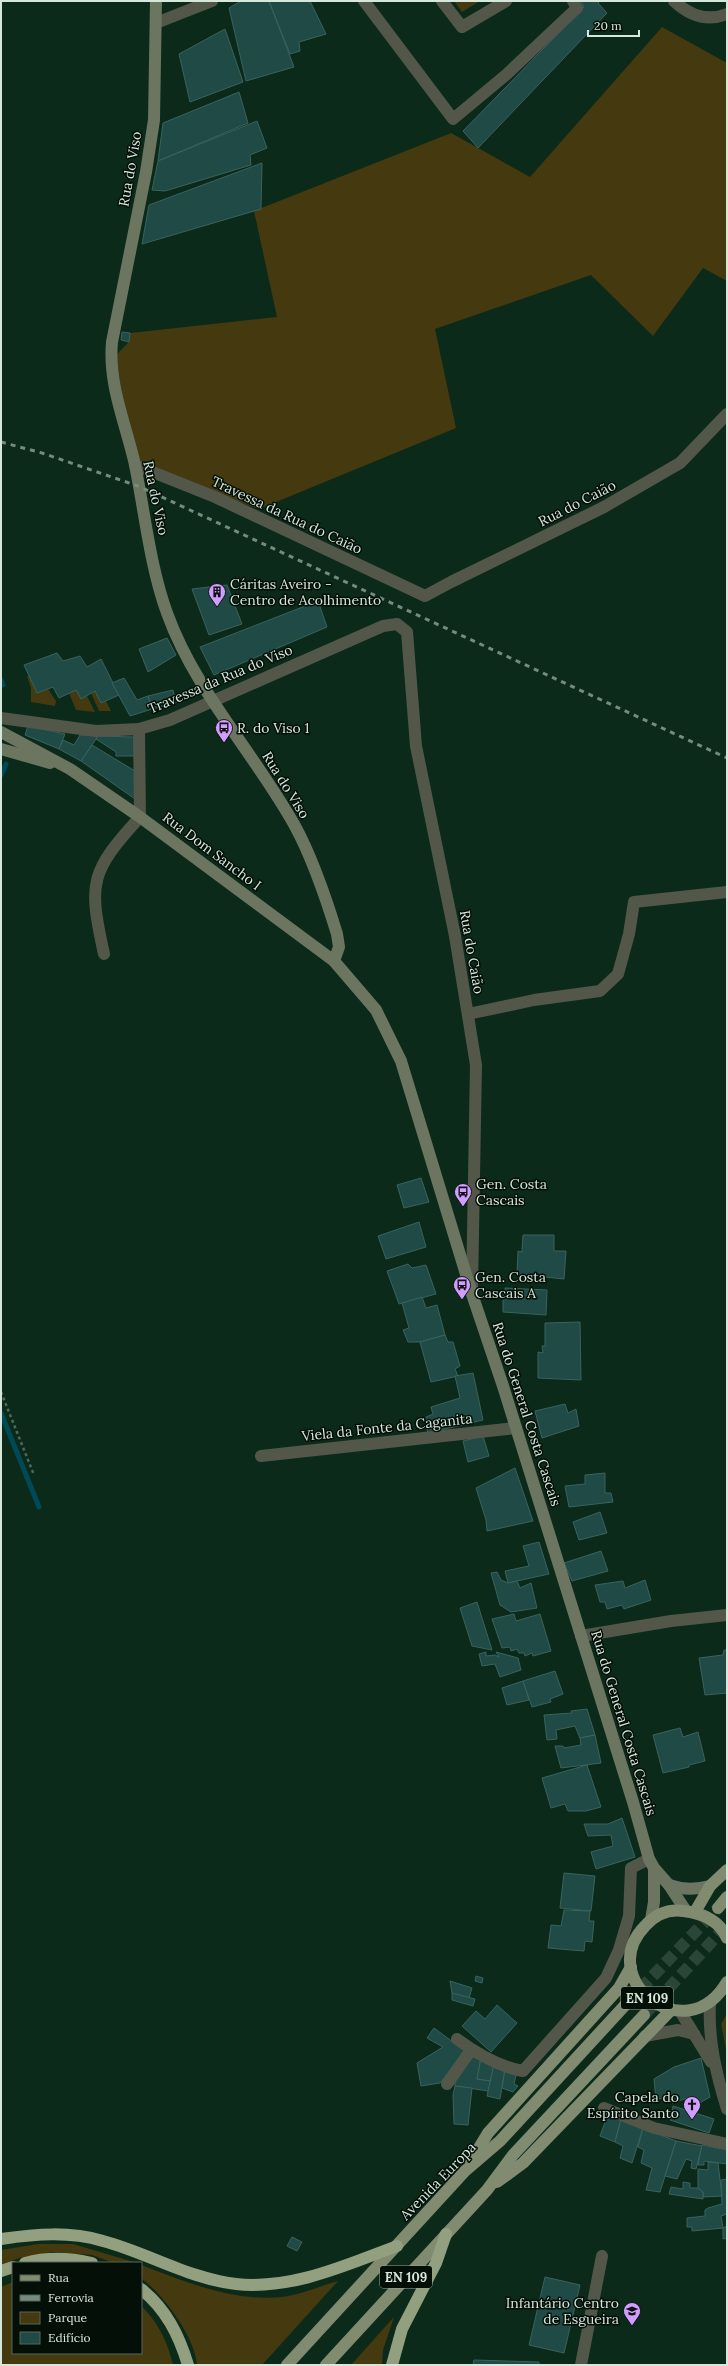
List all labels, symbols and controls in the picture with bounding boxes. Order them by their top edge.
scale bar [588,12,639,38]
text: 20 m [594,18,622,33]
street label: Rua do Viso [115,130,145,208]
street label: Rua do Viso [139,459,173,537]
street label: Travessa da Rua do Caião [209,472,365,558]
street label: Rua do Caião [535,476,619,530]
place label: Cáritas Aveiro - Centro de Acolhimento [230,575,381,609]
building icon: Cáritas Aveiro - Centro de Acolhimento [207,582,227,607]
street label: Travessa da Rua do Viso [145,640,295,718]
bus stop icon: R. do Viso 1 [214,718,234,743]
place label: R. do Viso 1 [237,719,309,737]
street label: Rua do Viso [258,748,314,822]
street label: Rua Dom Sancho I [159,808,265,894]
street label: Rua do Caião [456,909,488,995]
place label: Gen. Costa Cascais [476,1175,547,1209]
bus stop icon: Gen. Costa Cascais [453,1182,473,1207]
place label: Gen. Costa Cascais A [475,1268,546,1302]
bus stop icon: Gen. Costa Cascais A [452,1275,472,1300]
street label: Rua do General Costa Cascais [489,1320,565,1508]
street label: Viela da Fonte da Caganita [300,1409,473,1445]
street label: Rua do General Costa Cascais [587,1628,661,1818]
road number: EN 109 [621,1987,673,2009]
place label: Capela do Espírito Santo [587,2088,679,2122]
church icon: Capela do Espírito Santo [682,2095,702,2120]
street label: Avenida Europa [396,2138,480,2224]
legend [12,2262,142,2354]
road number: EN 109 [380,2266,432,2288]
text: Rua [48,2270,69,2285]
text: Ferrovia [48,2290,94,2305]
place label: Infantário Centro de Esgueira [506,2294,619,2328]
school or university icon: Infantário Centro de Esgueira [622,2301,642,2326]
text: Parque [48,2310,88,2325]
text: Edifício [48,2330,91,2345]

